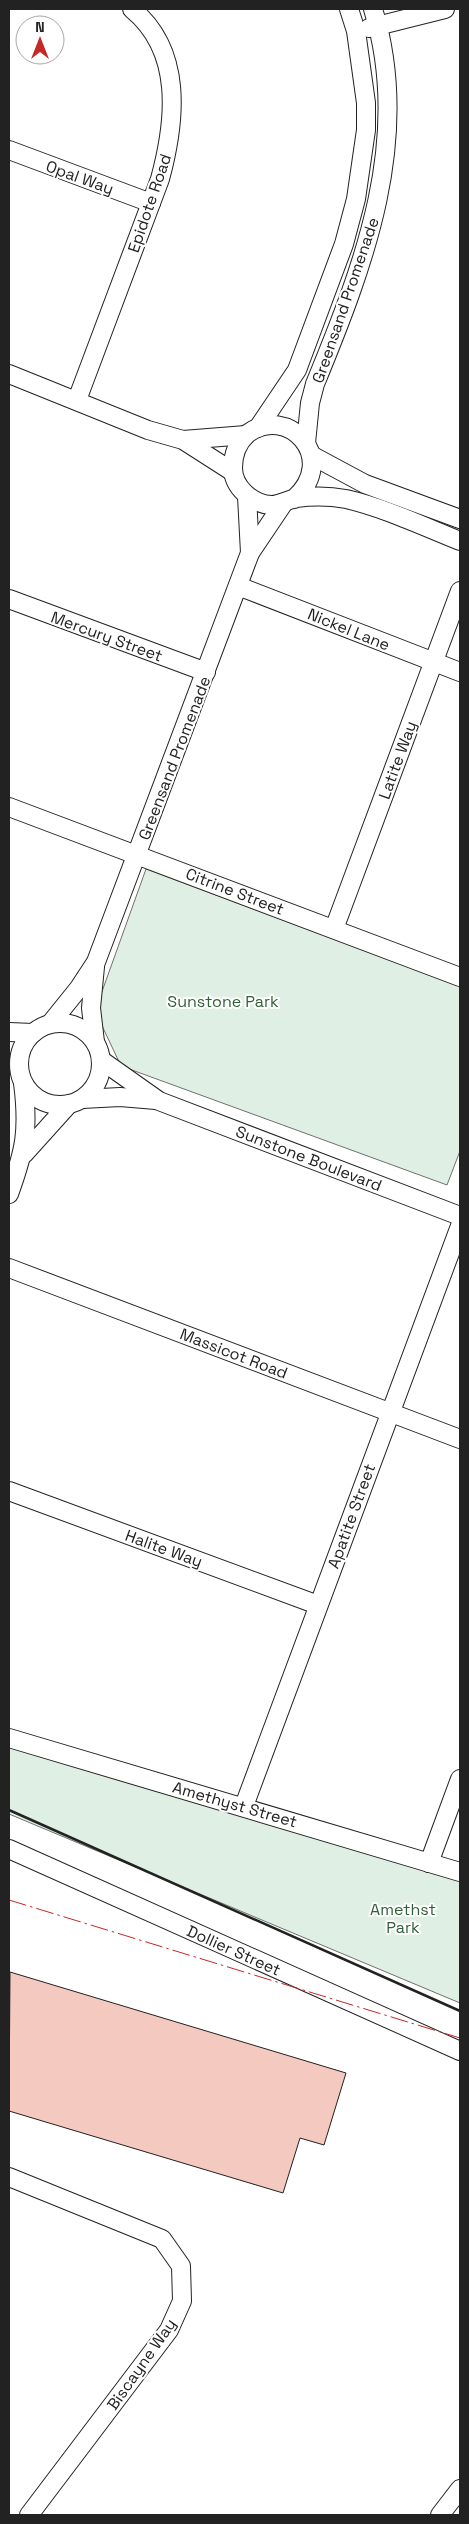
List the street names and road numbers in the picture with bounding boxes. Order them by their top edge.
street label: Epidote Road [123,151,176,255]
street label: Opal Way [43,156,117,199]
street label: Greensand Promenade [307,215,384,386]
street label: Nickel Lane [305,603,393,656]
street label: Mercury Street [48,607,166,666]
street label: Greensand Promenade [134,673,215,843]
street label: Latite Way [374,718,421,802]
street label: Citrine Street [183,863,287,920]
street label: Sunstone Boulevard [233,1121,385,1196]
street label: Massicot Road [177,1323,291,1384]
street label: Apatite Street [323,1461,380,1571]
street label: Halite Way [122,1525,205,1572]
street label: Amethyst Street [170,1777,299,1832]
street label: Dollier Street [183,1920,284,1981]
street label: Biscayne Way [102,2314,181,2414]

